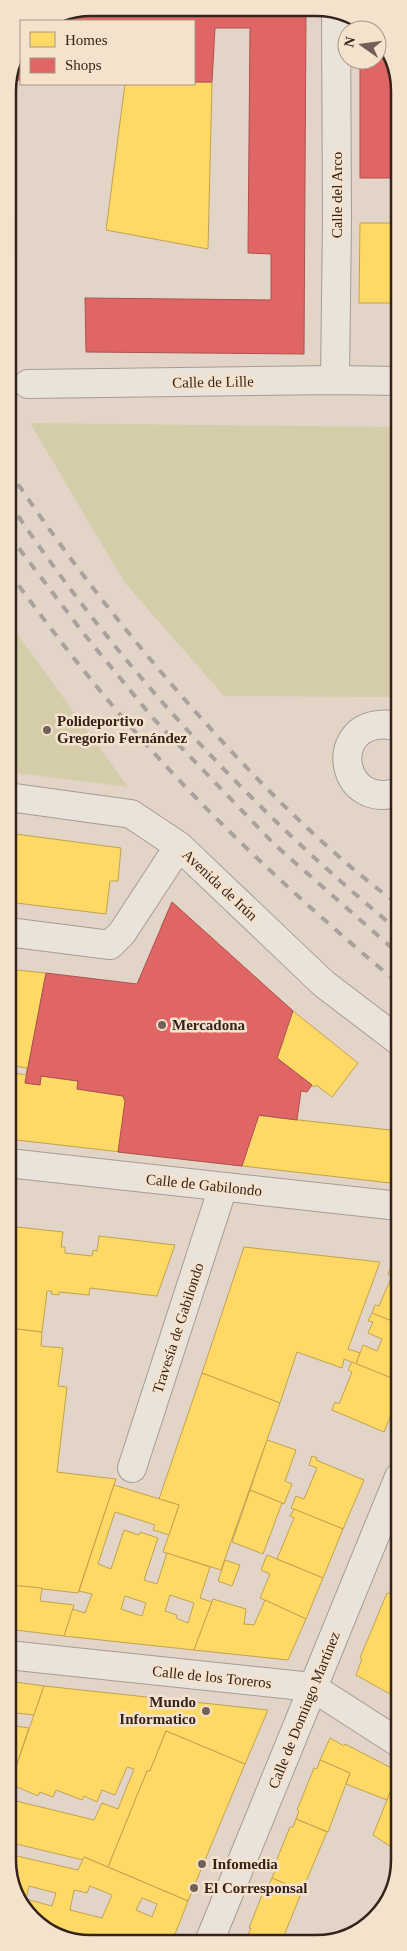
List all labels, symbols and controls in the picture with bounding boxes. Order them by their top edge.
legend [20,20,195,85]
north arrow [337,20,387,70]
text: Homes [65,32,108,48]
text: N [341,35,358,49]
text: Shops [65,57,102,73]
street label: Calle del Arco [329,152,345,238]
street label: Calle de Lille [172,373,254,391]
place label: Polideportivo Gregorio Fernández [57,713,187,746]
marker: Polideportivo Gregorio Fernández [41,724,53,736]
street label: Avenida de Irún [179,846,261,924]
place label: Mercadona [172,1017,246,1033]
marker: Mercadona [156,1019,168,1031]
street label: Calle de Gabilondo [145,1171,263,1199]
street label: Travesía de Gabilondo [149,1261,207,1395]
street label: Calle de Domingo Martínez [265,1629,343,1791]
street label: Calle de los Toreros [152,1663,273,1691]
place label: Mundo Informatico [119,1694,196,1727]
marker: Mundo Informatico [200,1705,212,1717]
place label: Infomedia [212,1856,278,1872]
marker: Infomedia [196,1858,208,1870]
place label: El Corresponsal [204,1880,307,1896]
marker: El Corresponsal [188,1882,200,1894]

